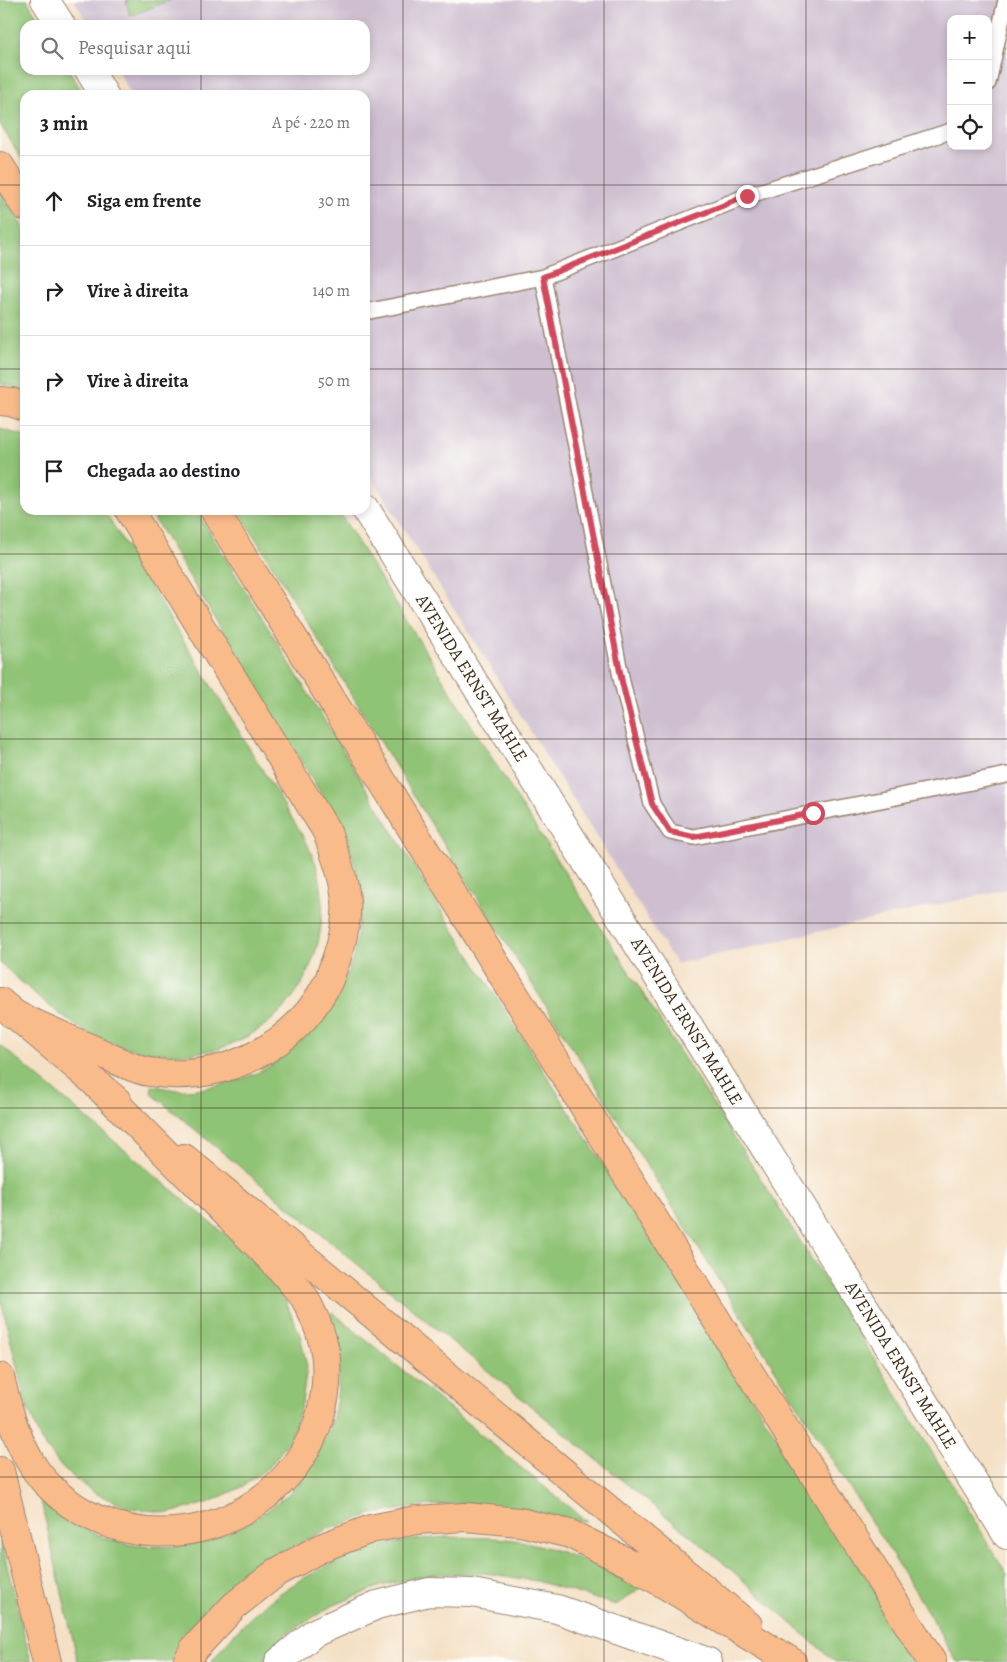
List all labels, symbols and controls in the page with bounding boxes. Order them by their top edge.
map controls [947,15,992,150]
button: + [947,15,992,60]
search box [20,20,370,75]
icon: search [38,34,66,62]
text: Pesquisar aqui [78,35,191,61]
button: − [947,60,992,105]
button: locate [947,105,992,150]
text: 3 min [40,109,88,137]
text: A pé · 220 m [272,112,350,134]
route end [736,185,759,208]
icon: ahead [40,187,68,215]
text: Siga em frente [87,188,201,214]
text: 30 m [318,190,350,212]
icon: right [40,277,68,305]
text: Vire à direita [87,278,189,304]
text: 140 m [312,280,350,302]
icon: right [40,367,68,395]
text: Vire à direita [87,368,189,394]
text: 50 m [318,370,350,392]
icon: arrive [40,457,68,485]
text: Chegada ao destino [87,458,240,484]
street label: AVENIDA ERNST MAHLE [410,589,533,766]
route start [802,802,825,825]
street label: AVENIDA ERNST MAHLE [625,932,748,1109]
street label: AVENIDA ERNST MAHLE [839,1276,962,1453]

